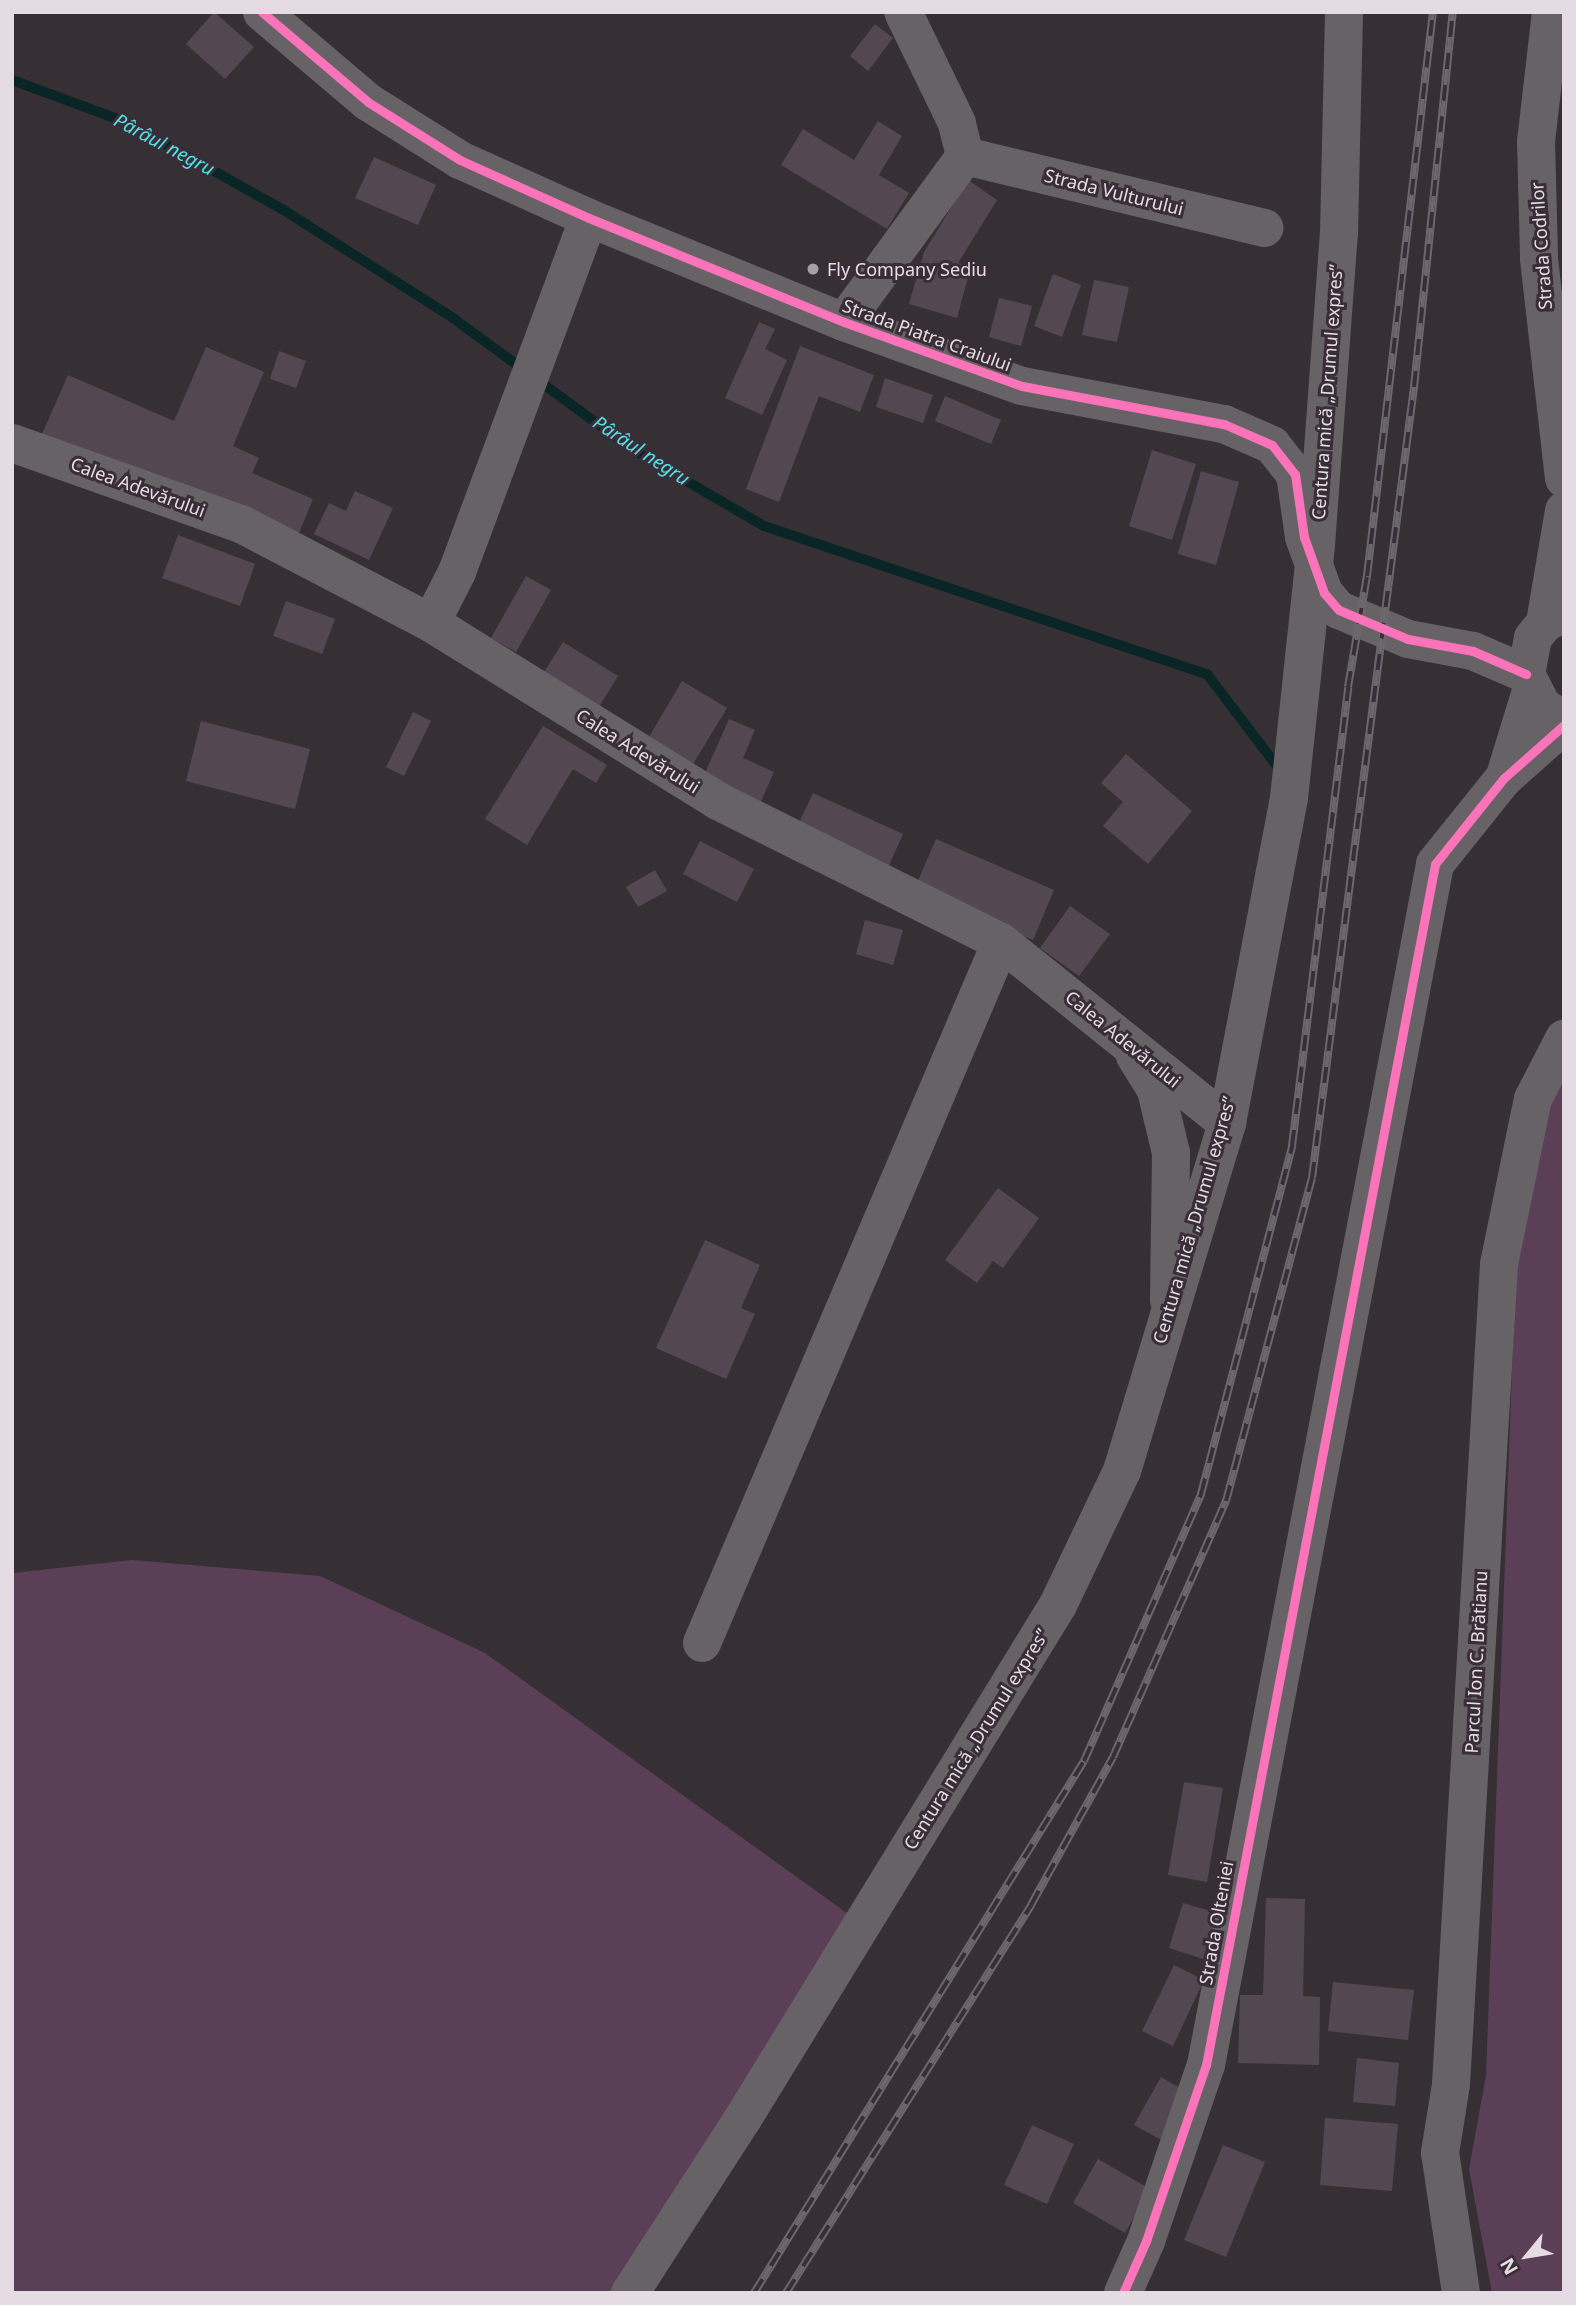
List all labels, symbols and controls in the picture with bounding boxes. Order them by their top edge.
water label: Pârâul negru [110,109,218,181]
street label: Strada Vulturului [1042,164,1186,220]
street label: Strada Codrilor [1526,182,1556,310]
place label: Fly Company Sediu [827,258,987,280]
marker: Fly Company Sediu [805,261,821,277]
street label: Centura mică „Drumul expres” [1307,263,1347,521]
street label: Strada Piatra Craiului [840,294,1014,376]
water label: Pârâul negru [588,411,694,491]
street label: Calea Adevărului [68,453,208,521]
street label: Calea Adevărului [572,704,704,798]
street label: Calea Adevărului [1061,986,1185,1092]
street label: Centura mică „Drumul expres” [1148,1094,1240,1346]
street label: Parcul Ion C. Brătianu [1460,1570,1492,1754]
street label: Centura mică „Drumul expres” [899,1625,1053,1853]
street label: Strada Olteniei [1194,1859,1238,1987]
north arrow [1492,2221,1562,2291]
text: N [1494,2253,1524,2280]

